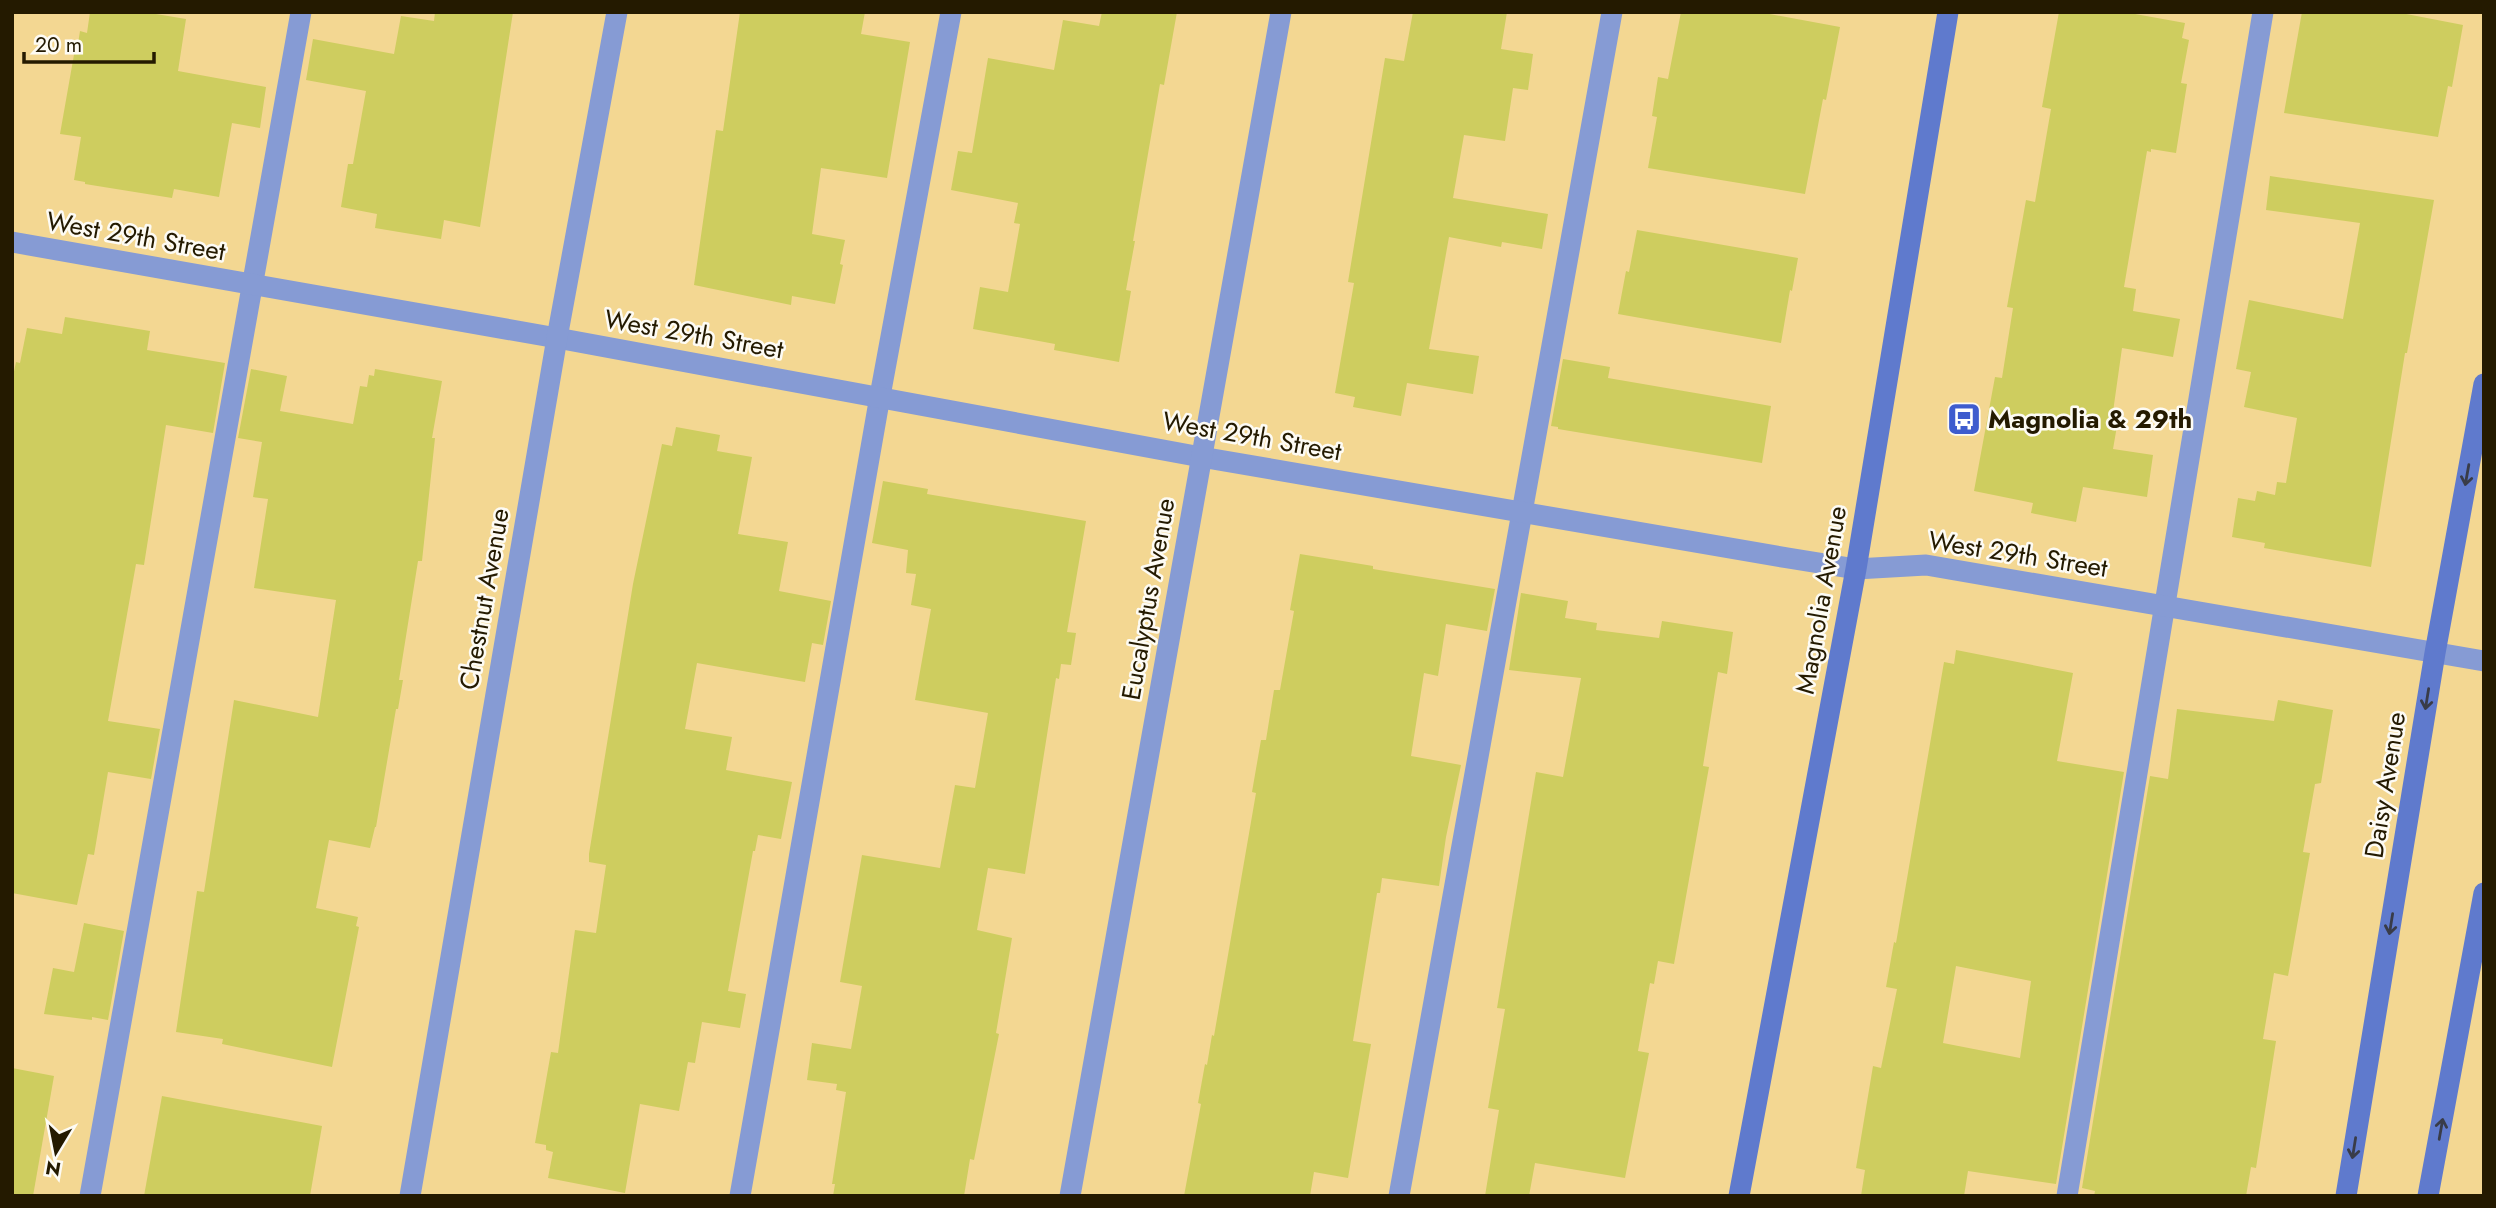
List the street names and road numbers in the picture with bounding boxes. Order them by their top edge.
street label: West 29th Street [44,202,229,271]
street label: West 29th Street [602,300,787,369]
street label: West 29th Street [1160,402,1345,471]
street label: Eucalyptus Avenue [1112,495,1184,703]
street label: Magnolia Avenue [1786,503,1856,697]
street label: Chestnut Avenue [449,505,519,693]
street label: West 29th Street [1926,521,2111,587]
street label: Daisy Avenue [2355,709,2415,861]

